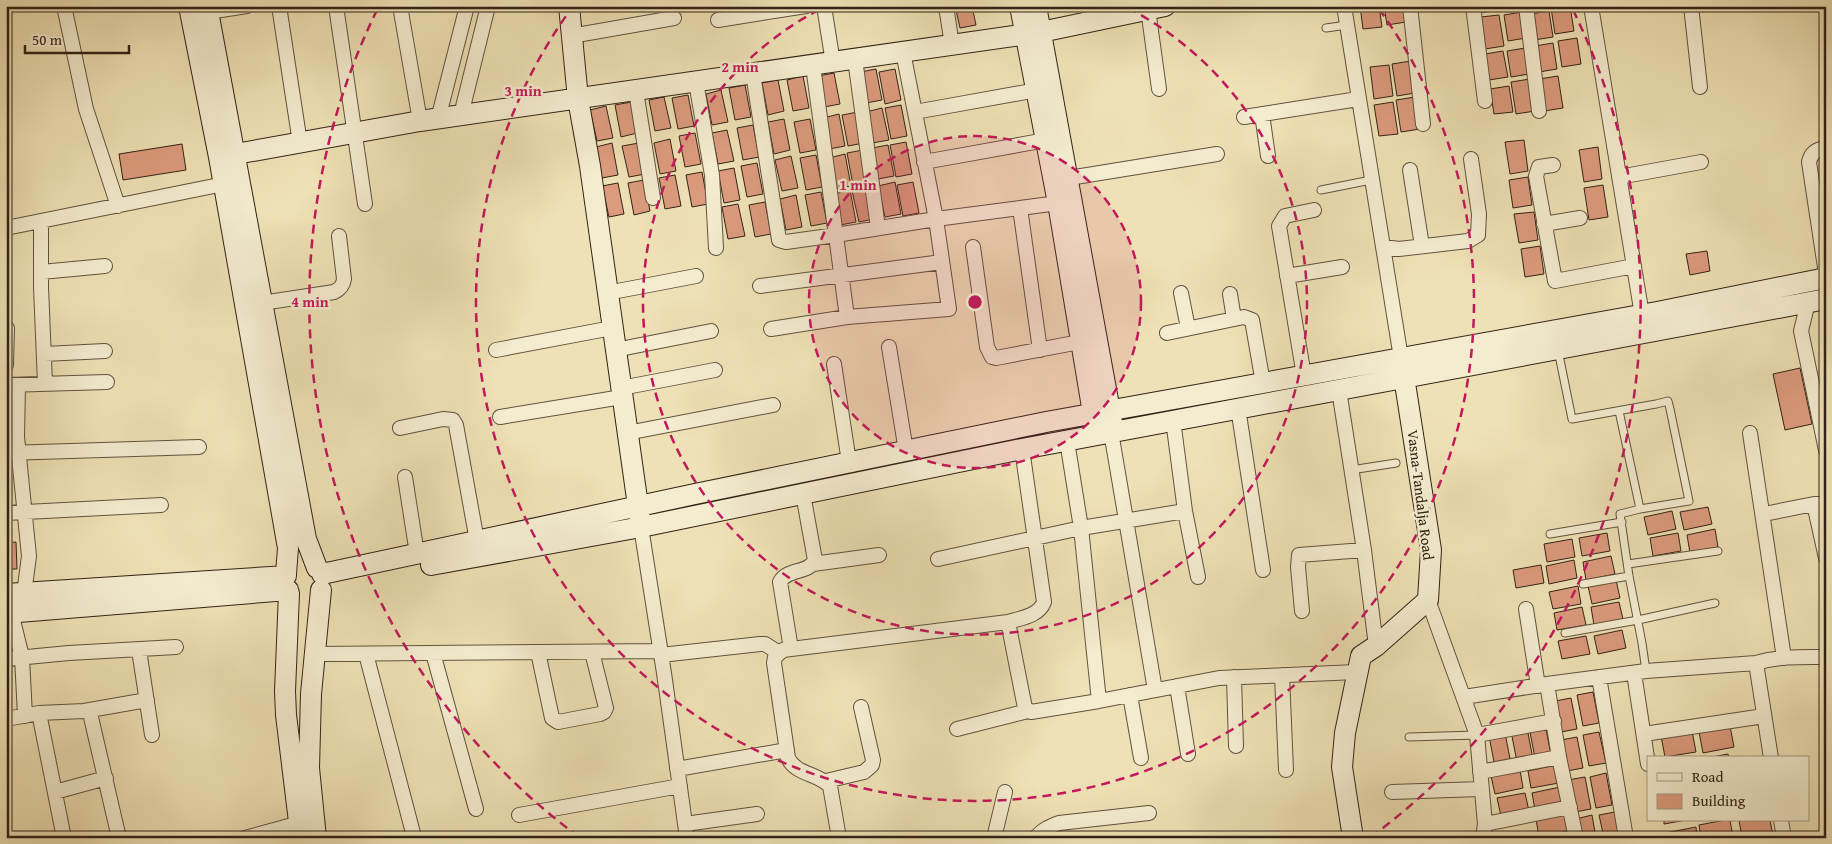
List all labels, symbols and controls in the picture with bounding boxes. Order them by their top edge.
scale bar [25,22,129,54]
text: 50 m [32,29,63,50]
text: 2 min [721,56,759,77]
text: 3 min [504,80,542,101]
text: 1 min [839,174,877,195]
text: 4 min [291,291,329,312]
centre of rings [966,293,984,311]
street label: Vasna-Tandalja Road [1403,429,1439,561]
legend [1647,756,1810,822]
text: Road [1692,766,1723,787]
text: Building [1692,790,1746,811]

